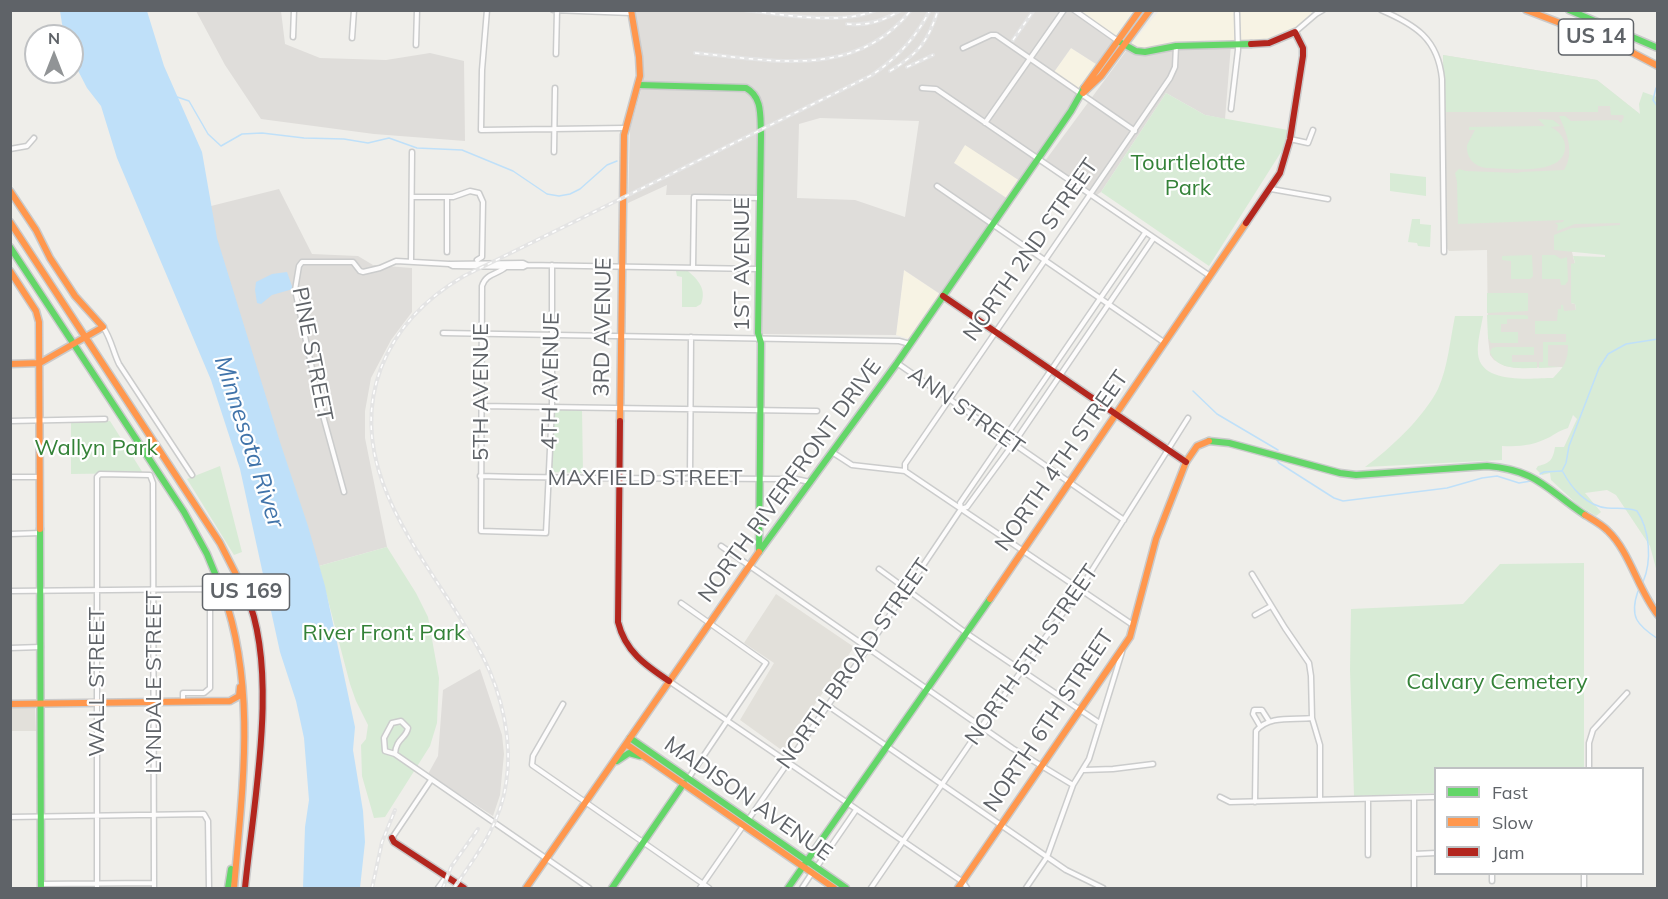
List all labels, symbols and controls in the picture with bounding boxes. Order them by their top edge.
road number: US 14 [1558,19,1634,55]
north arrow [24,24,84,84]
text: N [48,28,60,48]
park label: Tourtlelotte Park [1131,150,1245,202]
street label: NORTH 2ND STREET [958,154,1104,346]
street label: 1ST AVENUE [729,197,755,331]
street label: 3RD AVENUE [589,257,617,397]
street label: PINE STREET [286,285,338,423]
street label: 4TH AVENUE [537,312,565,450]
street label: 5TH AVENUE [468,323,494,461]
water label: Minnesota River [208,353,290,531]
street label: NORTH RIVERFRONT DRIVE [693,354,887,608]
street label: ANN STREET [903,361,1029,461]
street label: NORTH 4TH STREET [990,366,1134,556]
park label: Wallyn Park [34,435,158,461]
street label: MAXFIELD STREET [548,465,742,491]
street label: NORTH BROAD STREET [771,554,937,774]
street label: NORTH 5TH STREET [960,560,1104,750]
road number: US 169 [202,574,290,610]
street label: LYNDALE STREET [141,590,167,774]
street label: WALL STREET [84,607,110,757]
park label: River Front Park [303,620,465,646]
street label: NORTH 6TH STREET [978,625,1120,817]
park label: Calvary Cemetery [1406,669,1588,695]
street label: MADISON AVENUE [659,731,837,867]
legend [1434,767,1644,875]
text: Fast [1492,781,1528,804]
text: Slow [1492,811,1533,834]
text: Jam [1492,841,1525,864]

